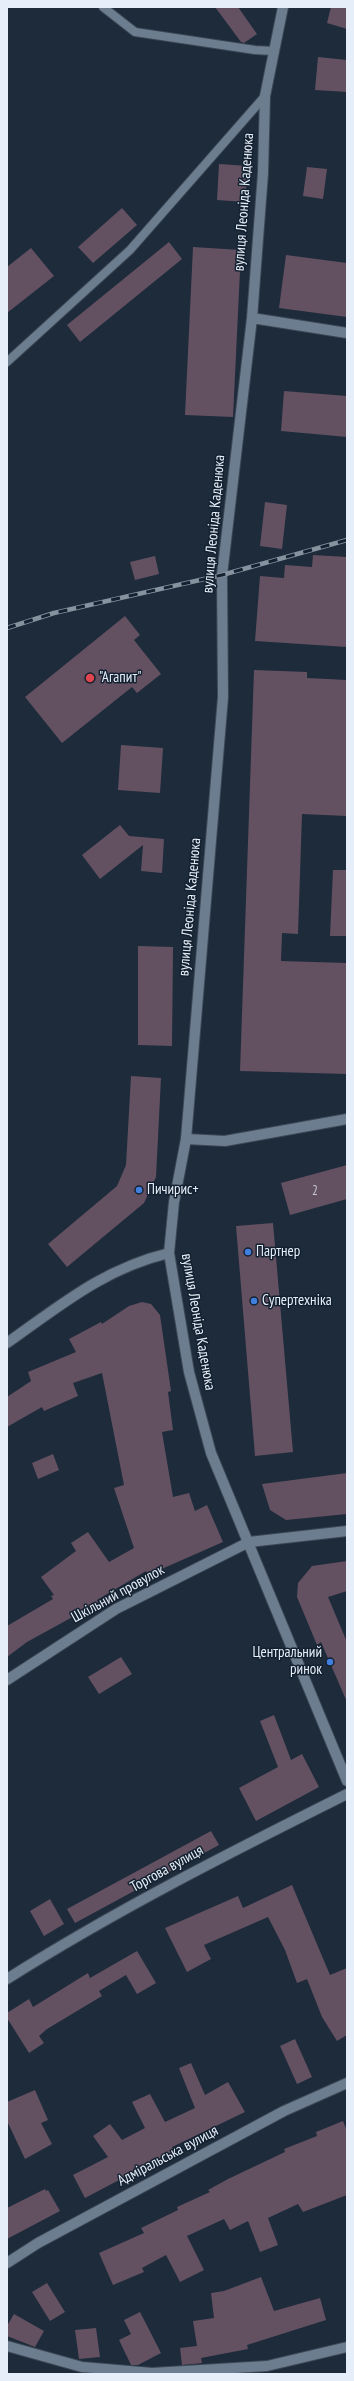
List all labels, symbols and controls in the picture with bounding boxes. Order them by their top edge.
street label: вулиця Леоніда Каденюка [230,132,258,272]
street label: вулиця Леоніда Каденюка [199,454,229,594]
place label: "Агапит" [99,669,141,687]
marker: "Агапит" [84,672,96,684]
street label: вулиця Леоніда Каденюка [175,837,205,977]
place label: Пичирис+ [147,1181,199,1199]
house number: 2 [312,1183,318,1199]
marker: Пичирис+ [134,1185,144,1195]
place label: Партнер [256,1243,300,1261]
marker: Партнер [243,1247,253,1257]
street label: вулиця Леоніда Каденюка [177,1252,219,1392]
place label: Супертехніка [262,1292,332,1310]
marker: Супертехніка [249,1296,259,1306]
street label: Шкільний провулок [68,1561,168,1627]
place label: Центральний ринок [253,1644,322,1679]
marker: Центральний ринок [325,1657,335,1667]
street label: Торгова вулиця [127,1842,207,1896]
street label: Адміральська вулиця [115,2122,221,2190]

